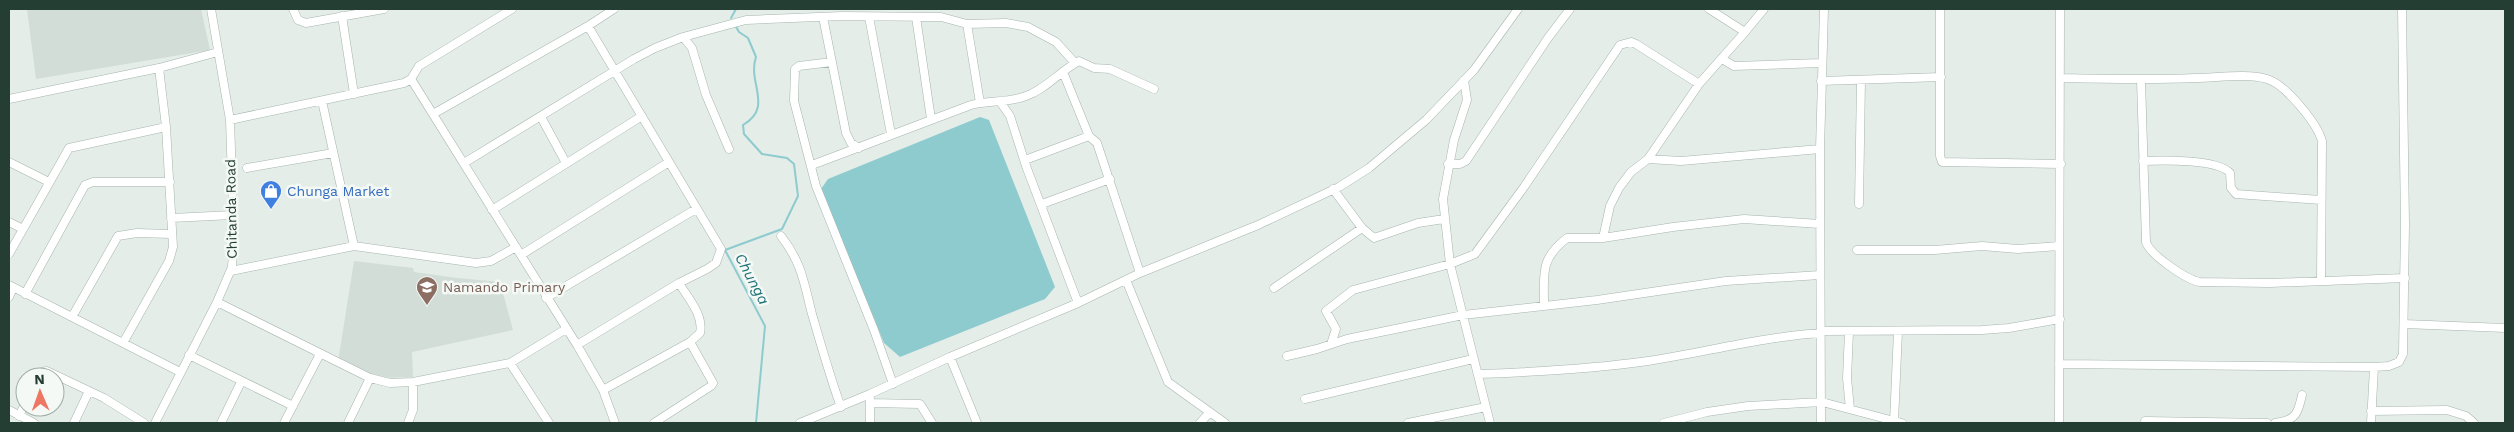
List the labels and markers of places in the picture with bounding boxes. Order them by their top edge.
shop icon: Chunga Market [259,179,283,210]
place label: Chunga Market [287,183,389,199]
school or university icon: Namando Primary [415,275,439,306]
place label: Namando Primary [443,279,566,295]

